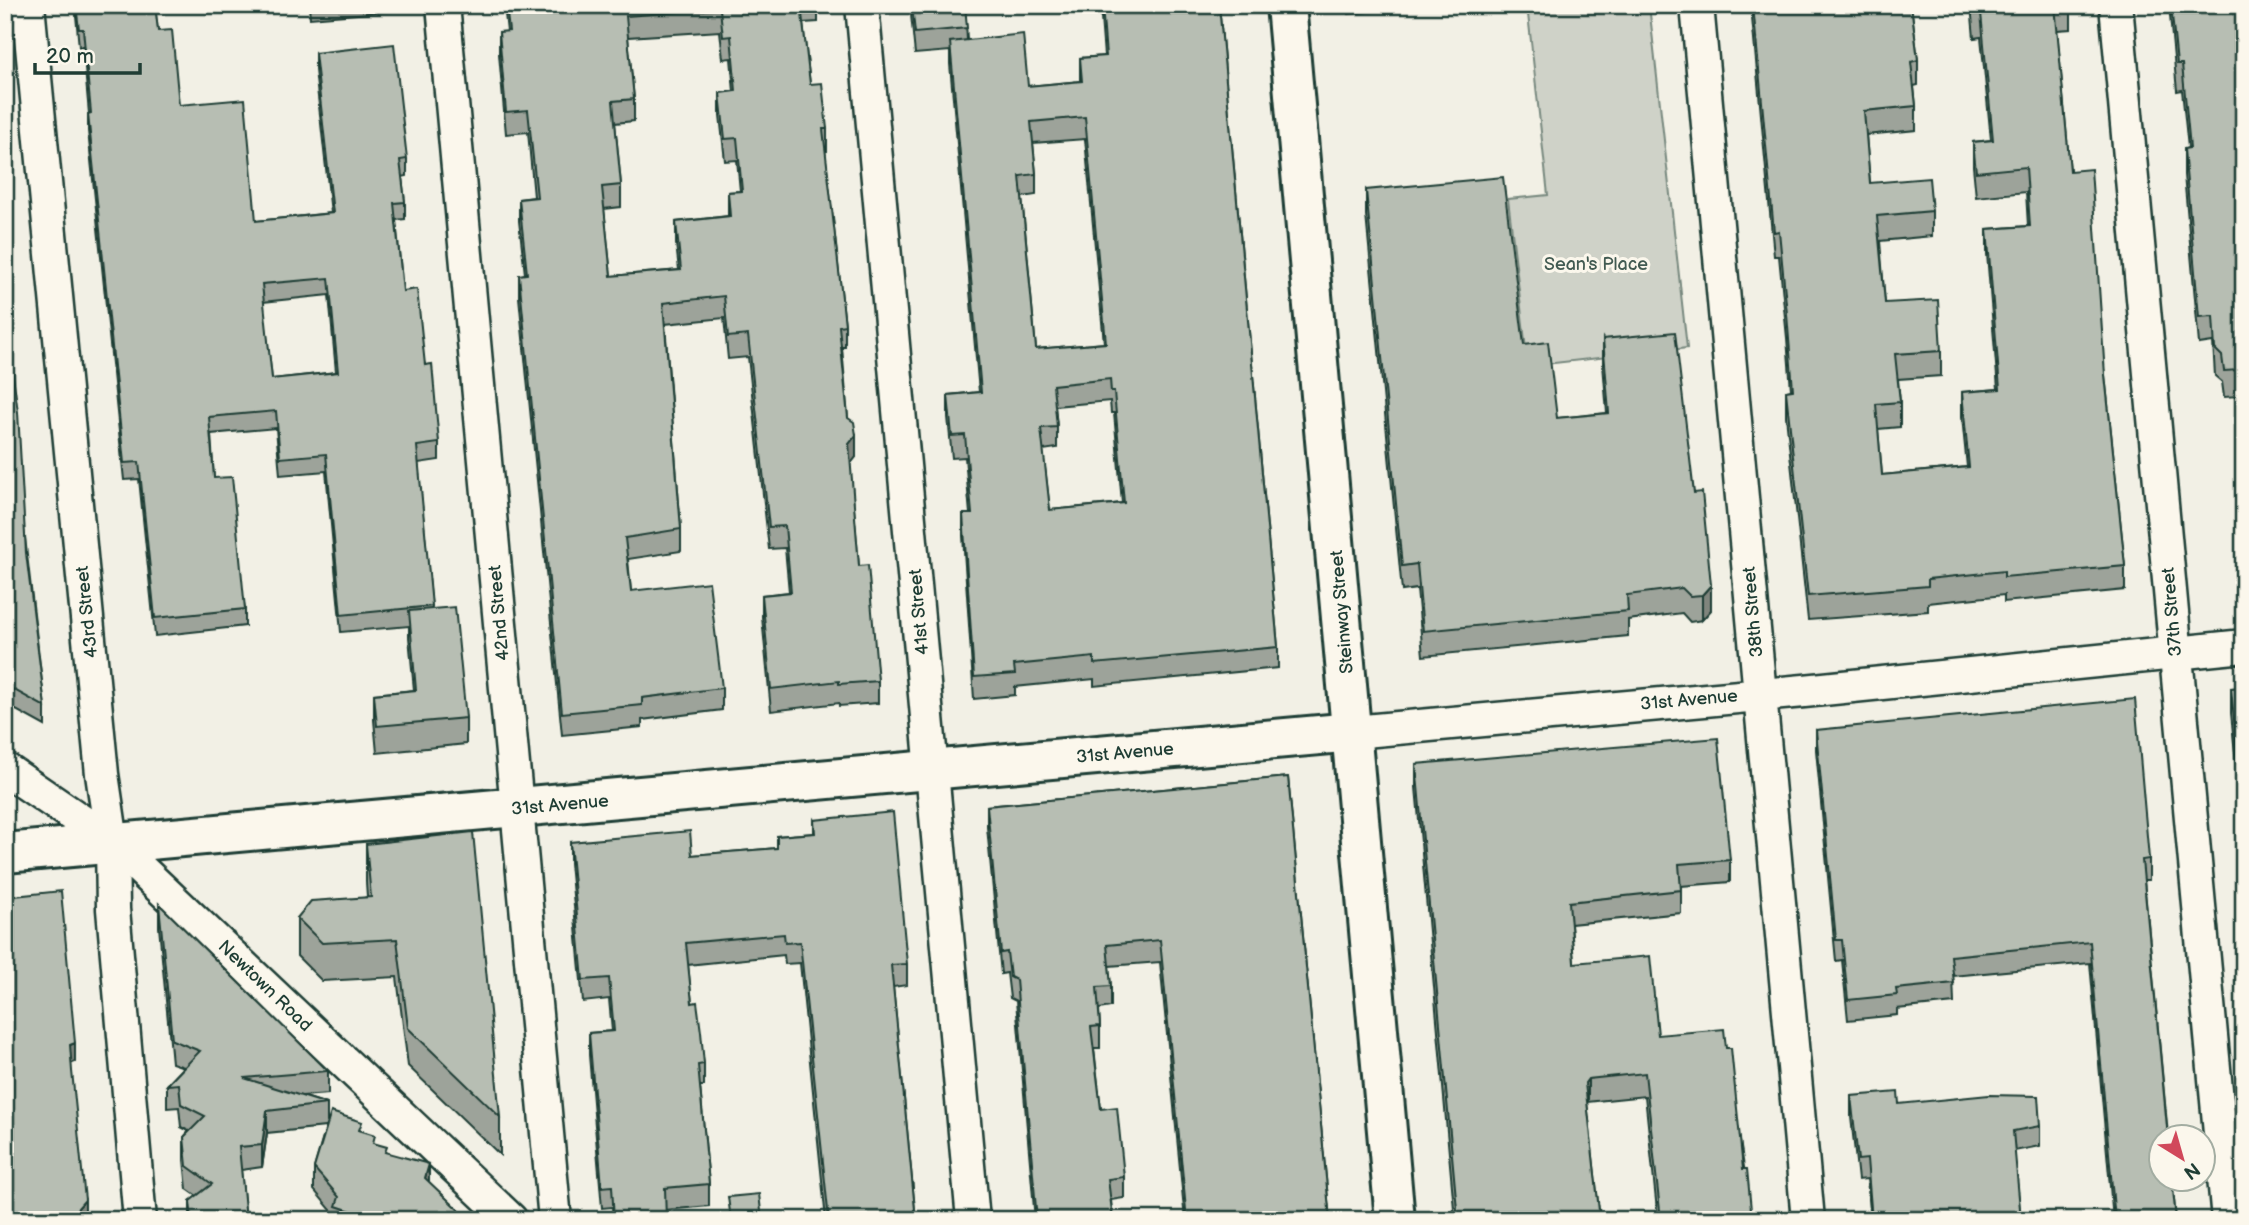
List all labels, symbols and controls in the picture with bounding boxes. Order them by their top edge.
scale bar [35,32,140,76]
text: 20 m [46,44,94,69]
park label: Sean's Place [1544,254,1648,275]
street label: Steinway Street [1326,549,1358,675]
street label: 43rd Street [72,564,102,659]
street label: 42nd Street [484,564,514,662]
street label: 38th Street [1739,565,1767,658]
street label: 37th Street [2158,566,2186,657]
street label: 41st Street [905,568,933,656]
street label: 31st Avenue [1639,685,1739,715]
street label: 31st Avenue [1075,738,1175,768]
street label: 31st Avenue [510,790,610,820]
street label: Newtown Road [214,936,316,1036]
north arrow [2148,1124,2218,1194]
text: N [2179,1157,2204,1184]

